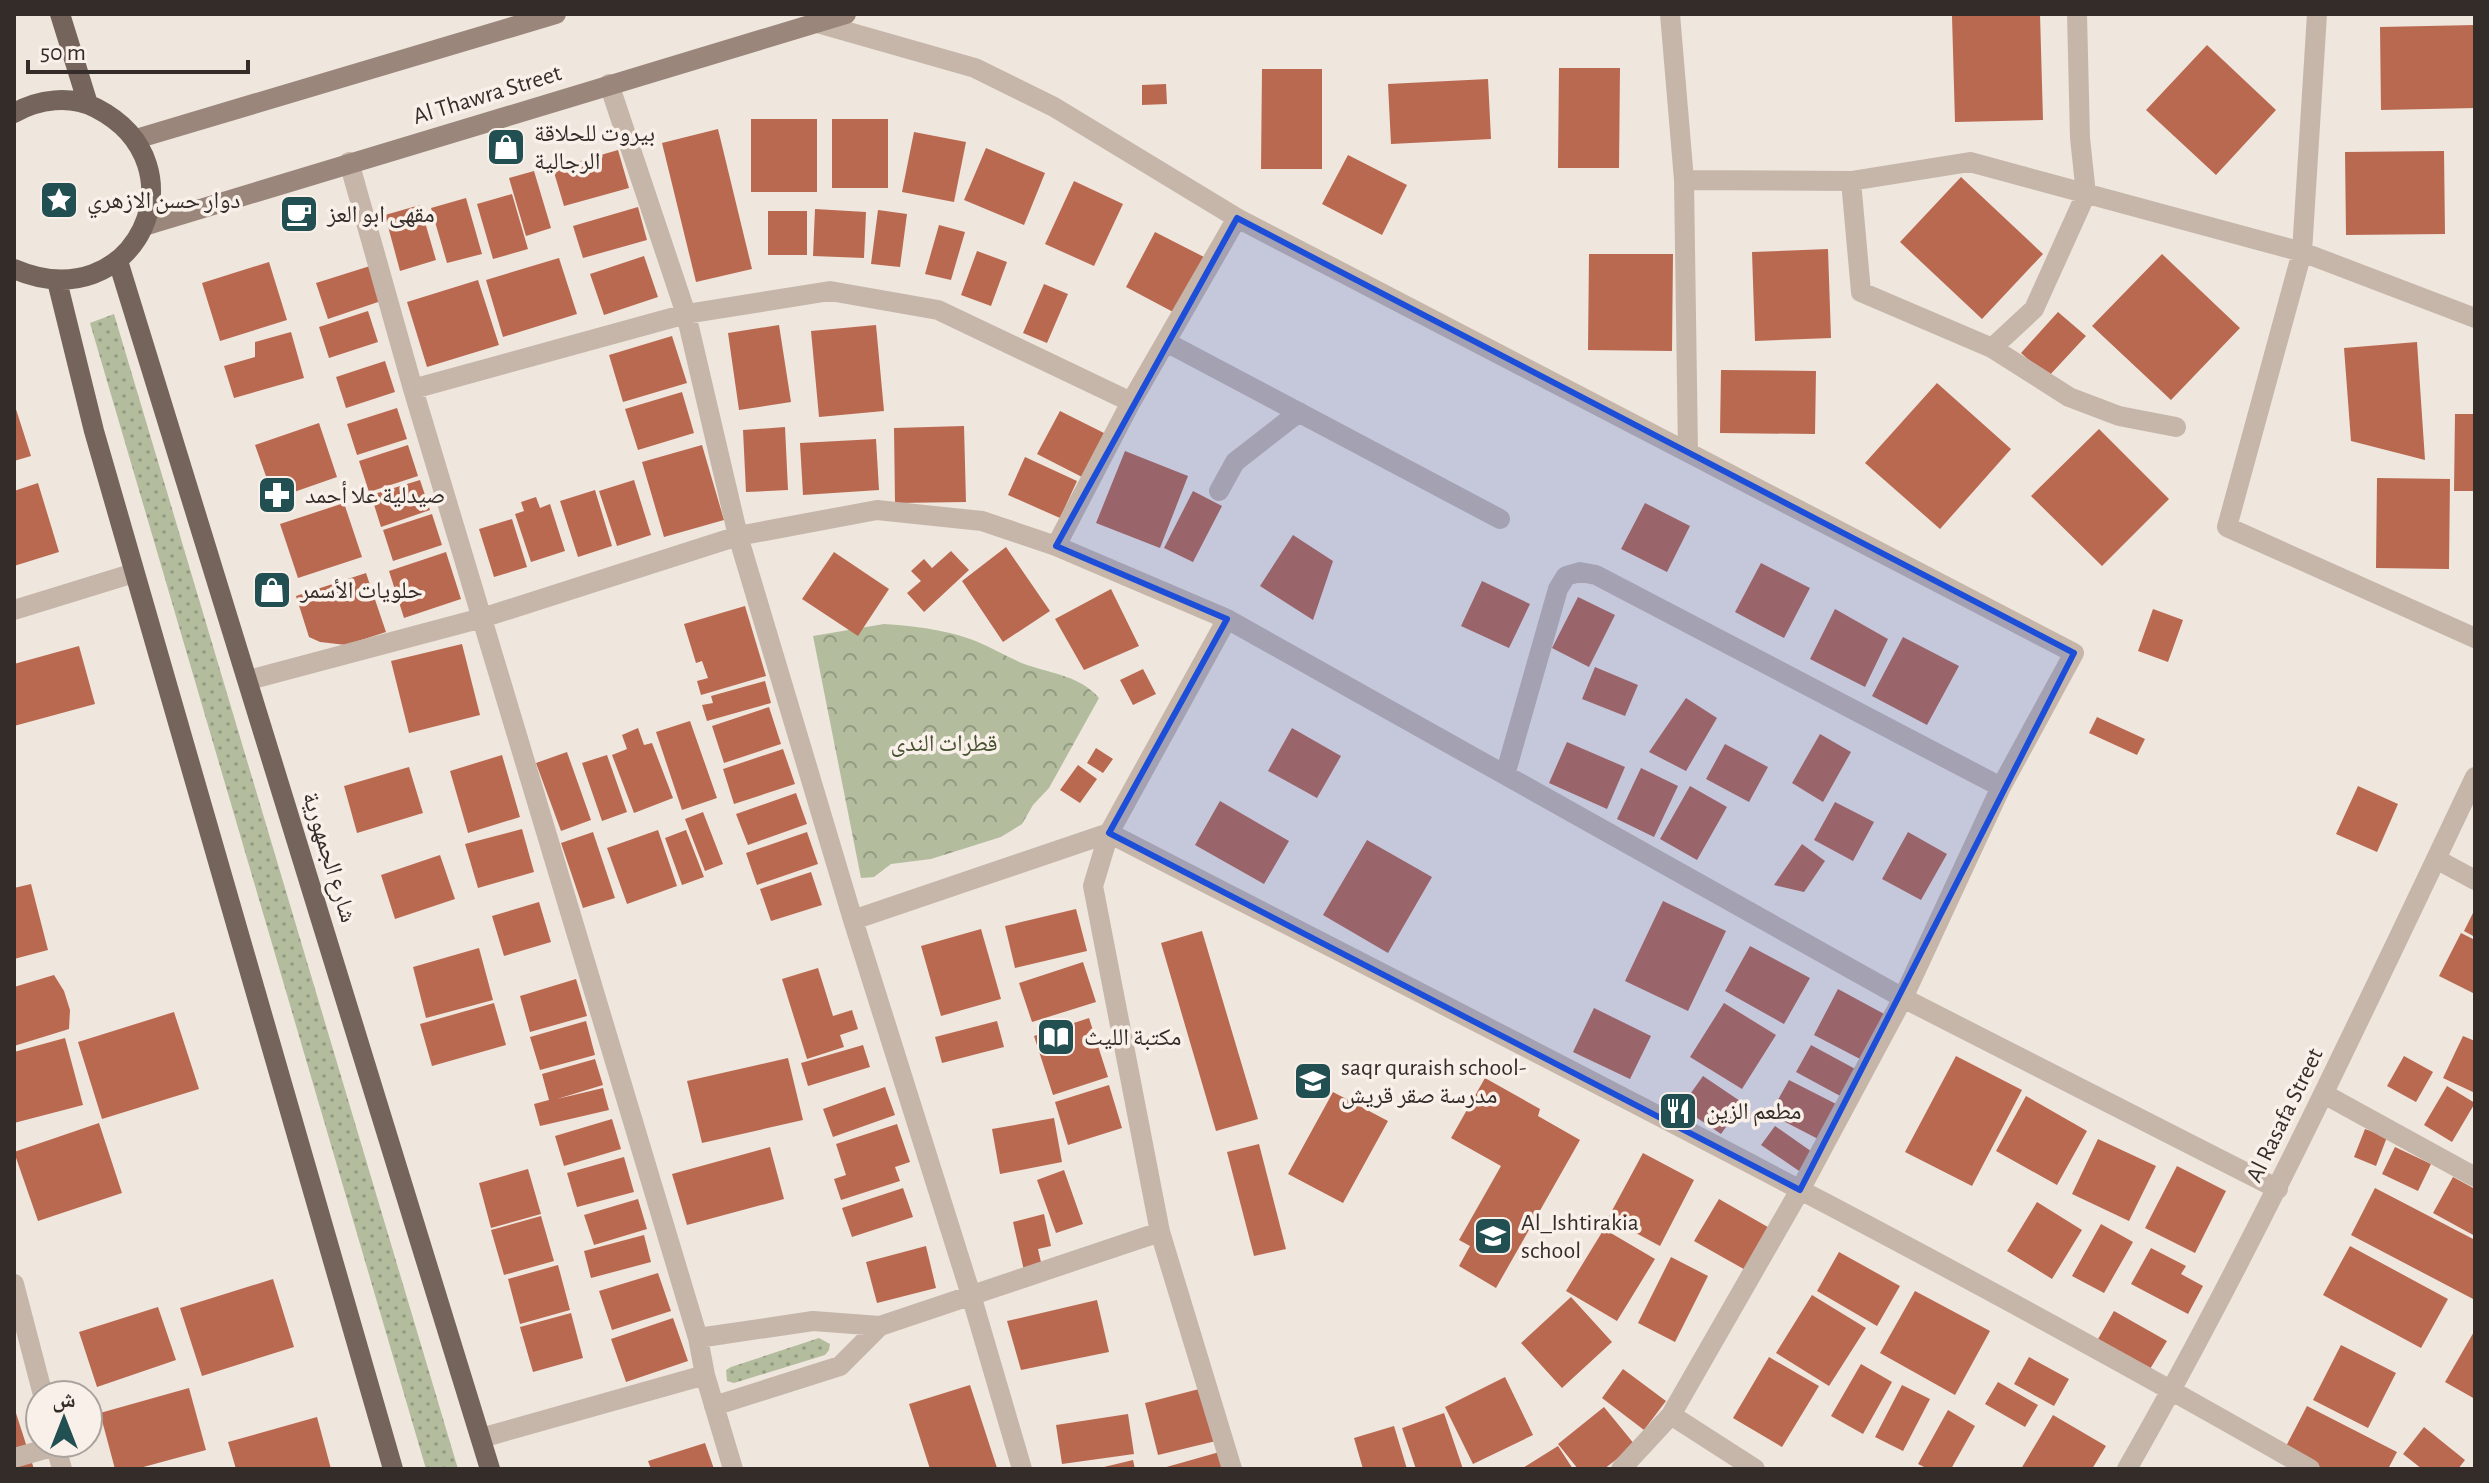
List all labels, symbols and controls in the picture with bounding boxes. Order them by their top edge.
scale bar [28,24,248,74]
text: 50 m [40,41,86,65]
street label: Al Thawra Street [410,61,565,129]
place label: بيروت للحلاقة الرجالية [534,122,655,174]
shop icon: بيروت للحلاقة الرجالية [485,126,527,168]
place icon: دوار حسن الازهري [38,179,80,221]
place label: دوار حسن الازهري [87,189,240,219]
cafe icon: مقهى ابو العز [278,193,320,235]
place label: مقهى ابو العز [326,203,435,228]
pharmacy icon: صيدلية علا أحمد [256,474,298,516]
place label: صيدلية علا أحمد [305,481,445,508]
shop icon: حلويات الأسمر [251,569,293,611]
place label: حلويات الأسمر [299,579,423,603]
park label: قطرات الندى [890,732,998,757]
street label: شارع الجمهورية [296,789,360,926]
library icon: مكتبة الليث [1035,1016,1077,1058]
place label: مكتبة الليث [1084,1026,1181,1051]
street label: Al Rasafa Street [2242,1044,2328,1186]
place label: saqr quraish school- مدرسة صقر قريش [1341,1056,1526,1109]
school or university icon: saqr quraish school- مدرسة صقر قريش [1292,1060,1334,1102]
restaurant icon: مطعم الزين [1657,1090,1699,1132]
place label: مطعم الزين [1706,1100,1801,1127]
place label: Al_Ishtirakia school [1521,1211,1639,1263]
school or university icon: Al_Ishtirakia school [1472,1215,1514,1257]
north arrow [24,1379,104,1459]
text: ش [52,1389,76,1413]

